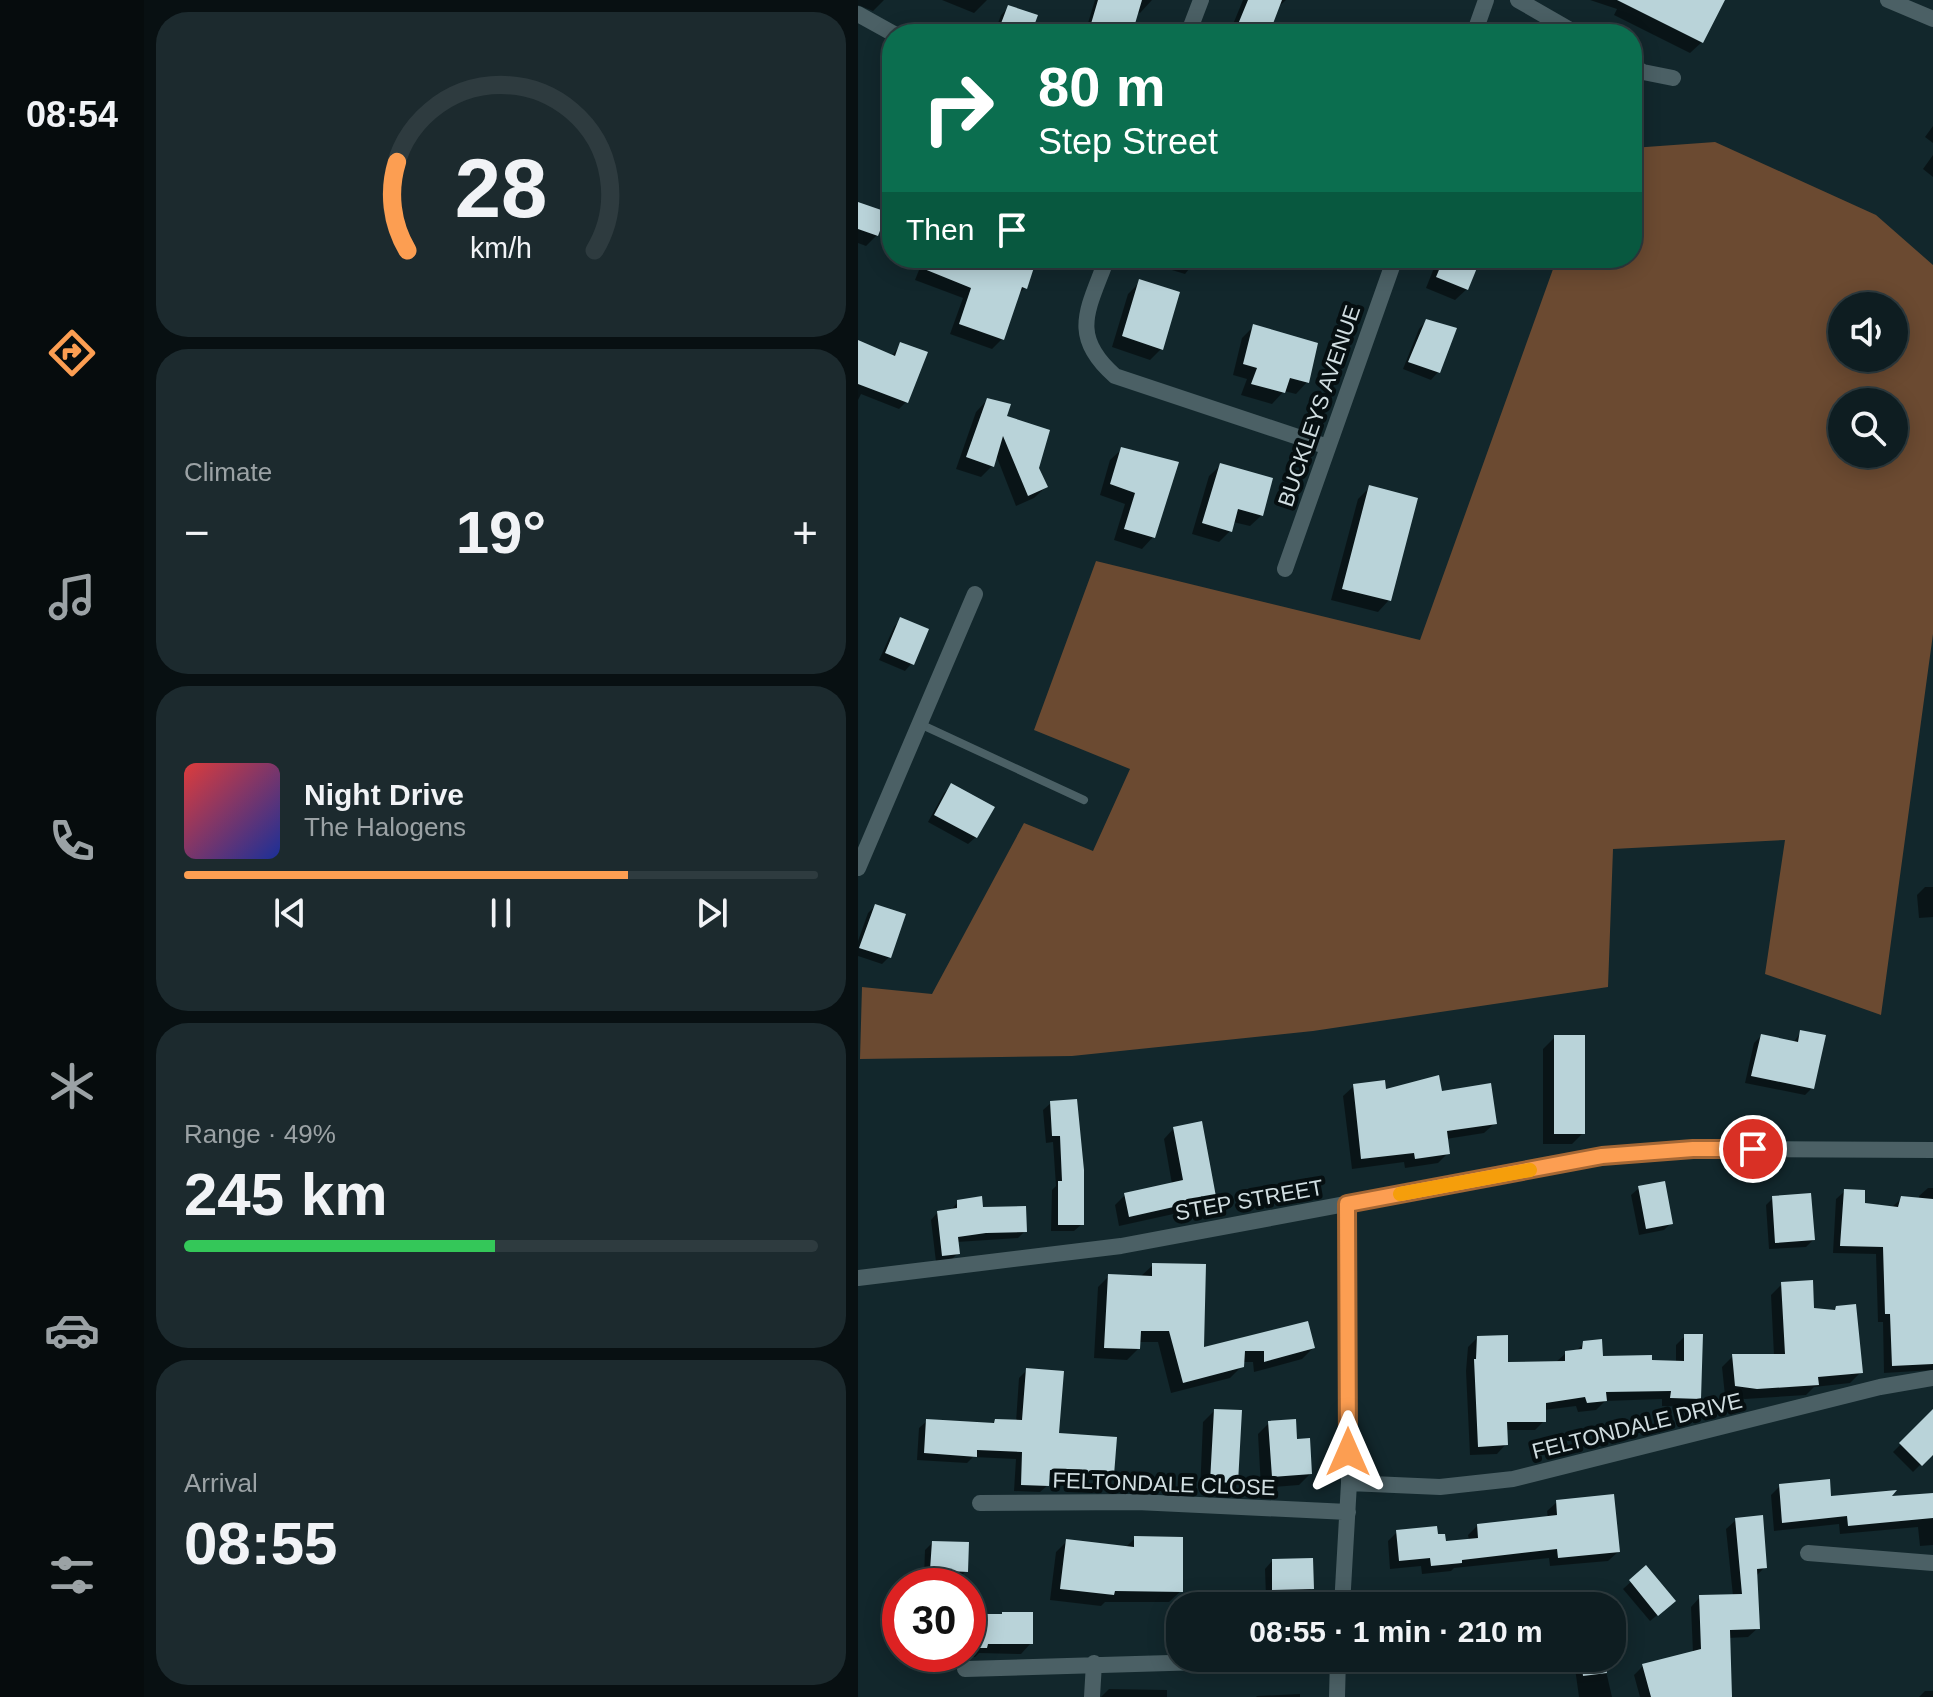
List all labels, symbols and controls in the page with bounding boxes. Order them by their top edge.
text: 80 m [1038,55,1166,118]
icon: right [906,56,1010,160]
text: 08:54 [26,94,118,135]
text: Step Street [1038,121,1218,162]
text: 28 [455,141,547,234]
icon: arrive [990,208,1034,252]
text: Then [906,213,974,246]
text: km/h [470,232,532,264]
map controls [1828,292,1908,468]
button: sound [1828,292,1908,372]
street label: BUCKLEYS AVENUE [1273,302,1365,510]
icon: directions [44,325,100,381]
button: search [1828,388,1908,468]
text: Climate [184,457,272,487]
text: 19° [456,499,546,566]
text: − [184,508,210,557]
text: + [792,508,818,557]
icon: music [44,569,100,625]
text: Night Drive [304,778,464,811]
text: The Halogens [304,812,466,842]
icon: phone [44,813,100,869]
icon: previous [268,891,312,935]
icon: pause [479,891,523,935]
icon: next [690,891,734,935]
icon: climate [44,1058,100,1114]
pin [1719,1115,1787,1183]
text: Range · 49% [184,1119,336,1149]
icon: arrive [1731,1127,1775,1171]
text: 245 km [184,1161,388,1228]
street label: STEP STREET [1173,1175,1325,1225]
icon: car [44,1302,100,1358]
street label: FELTONDALE DRIVE [1529,1388,1745,1464]
position arrow [1306,1410,1390,1494]
text: Arrival [184,1468,258,1498]
street label: FELTONDALE CLOSE [1052,1468,1276,1500]
text: 08:55 [184,1510,337,1577]
icon: filters [44,1547,100,1603]
speed limit sign: 30 [882,1568,986,1672]
text: 08:55 · 1 min · 210 m [1249,1615,1543,1648]

